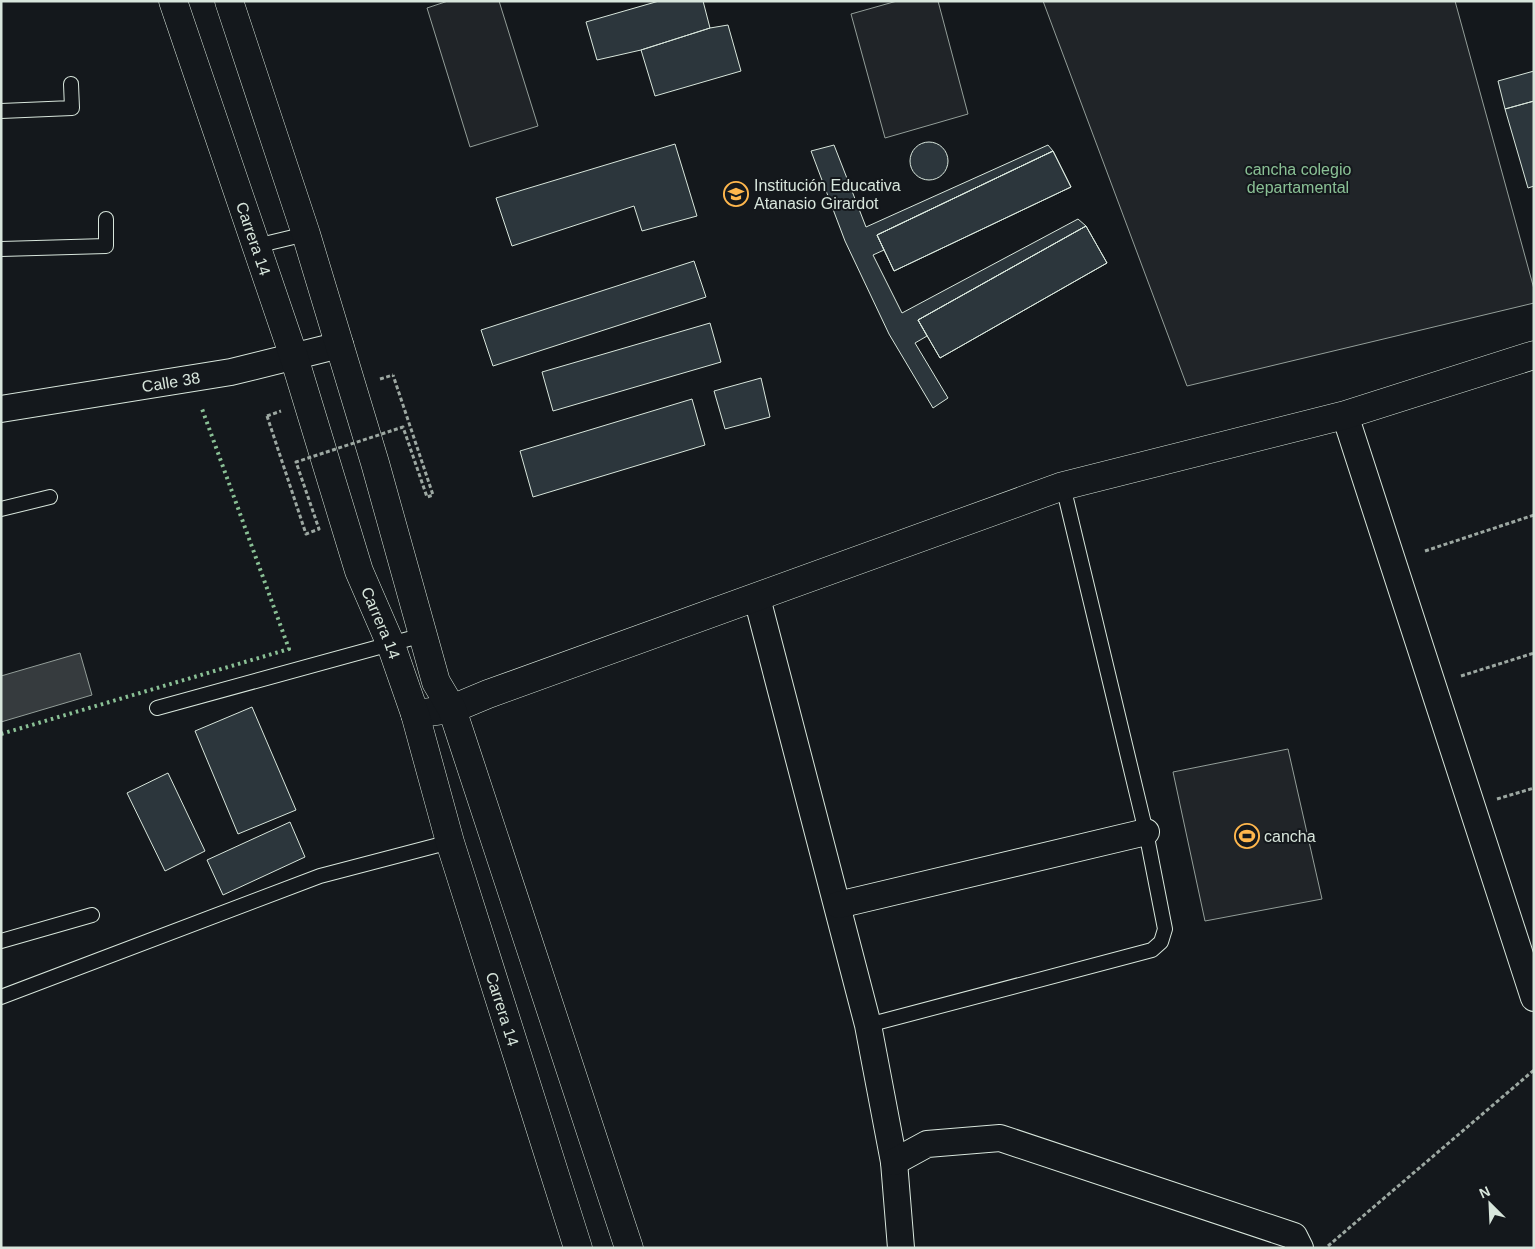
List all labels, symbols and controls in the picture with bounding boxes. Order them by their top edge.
park label: cancha colegio departamental [1245,161,1351,196]
place label: Institución Educativa Atanasio Girardot [754,177,901,212]
school or university icon: Institución Educativa Atanasio Girardot [723,181,749,207]
street label: Carrera 14 [233,200,274,278]
street label: Calle 38 [140,369,201,395]
street label: Carrera 14 [358,584,404,661]
sports icon: cancha [1234,823,1260,849]
place label: cancha [1264,828,1316,845]
street label: Carrera 14 [483,970,522,1048]
north arrow [1465,1179,1515,1229]
text: N [1477,1183,1493,1201]

